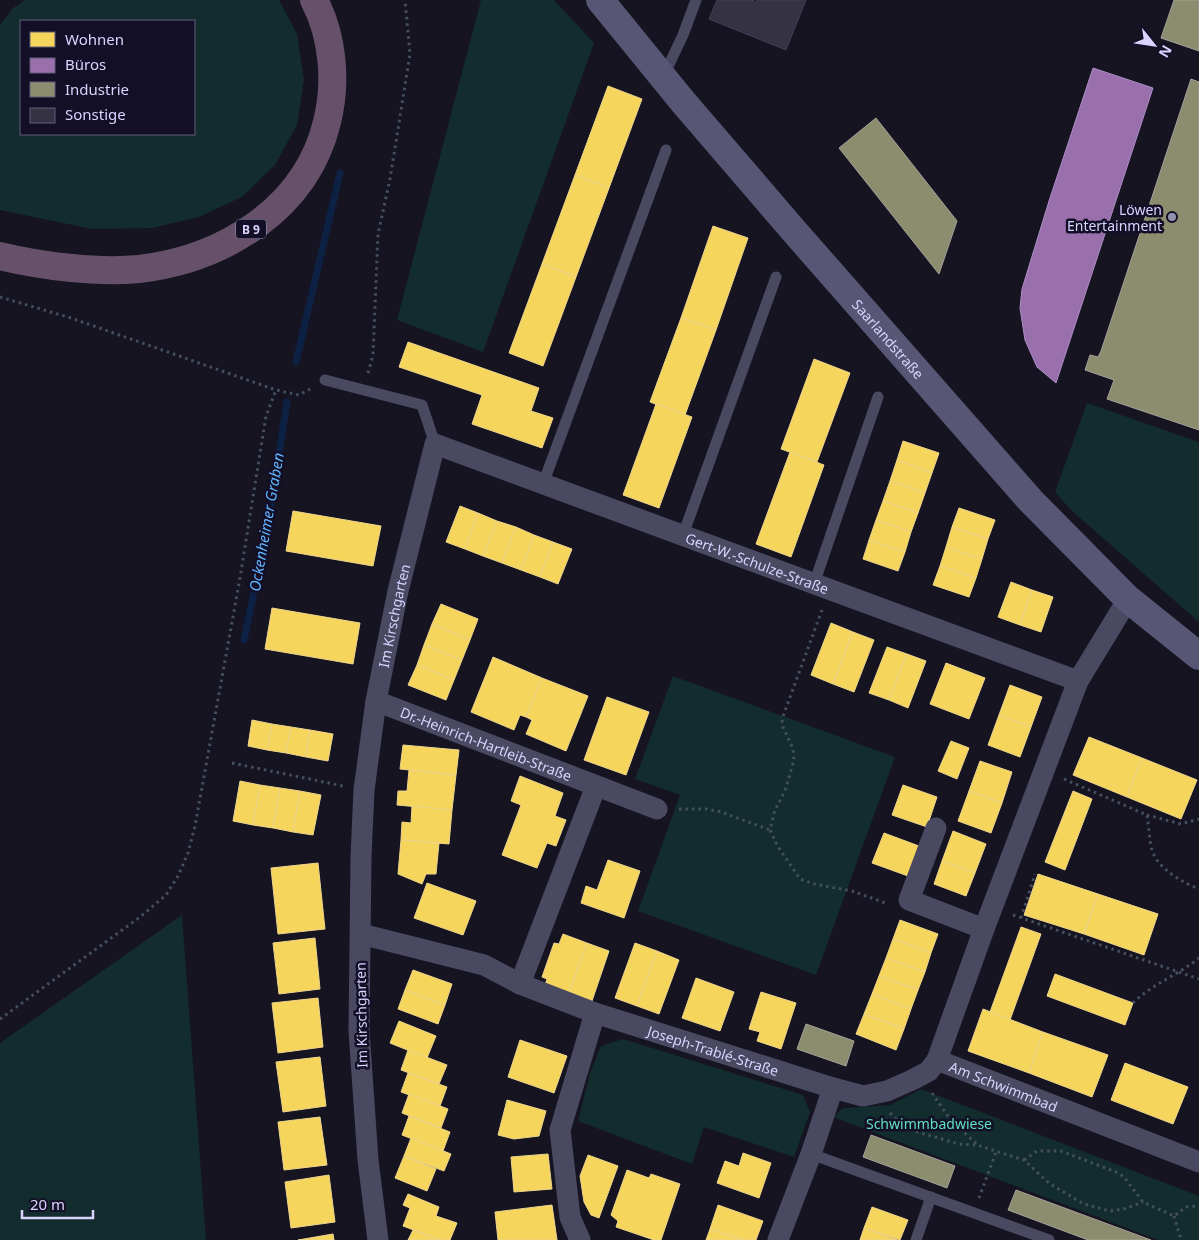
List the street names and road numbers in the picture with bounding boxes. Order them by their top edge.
road number: B 9 [236,220,266,238]
street label: Saarlandstraße [848,295,929,383]
street label: Gert-W.-Schulze-Straße [683,528,832,598]
street label: Im Kirschgarten [373,562,414,669]
street label: Dr.-Heinrich-Hartleib-Straße [398,702,575,785]
street label: Im Kirschgarten [351,962,371,1068]
street label: Joseph-Trablé-Straße [644,1020,781,1080]
street label: Am Schwimmbad [947,1056,1061,1116]

